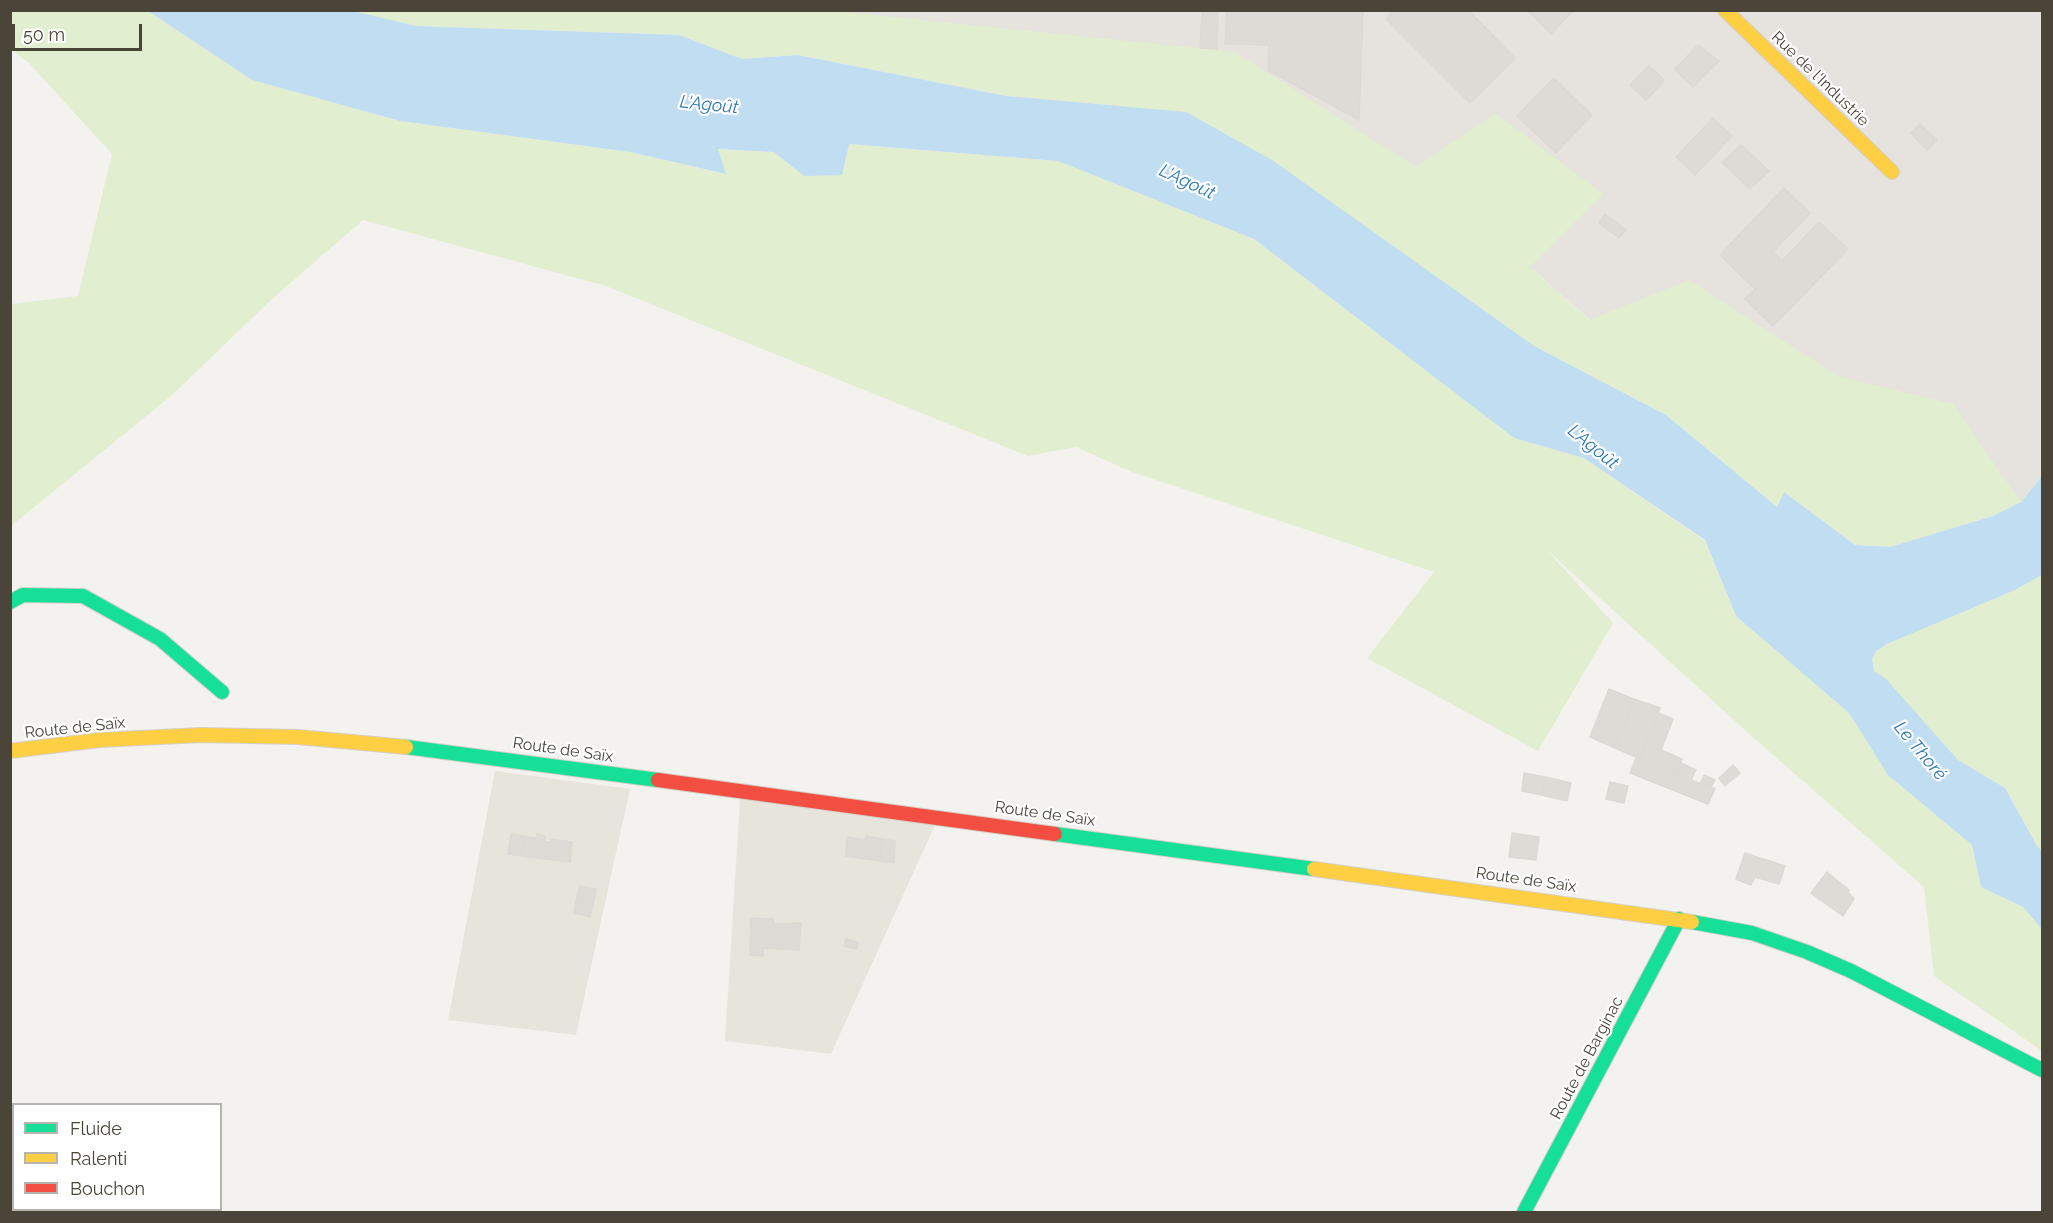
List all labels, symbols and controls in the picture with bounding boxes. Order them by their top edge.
scale bar [15,12,146,50]
text: 50 m [23,24,65,45]
street label: Rue de l'Industrie [1767,28,1873,130]
water label: L'Agoût [679,91,739,119]
water label: L'Agoût [1156,160,1218,204]
water label: L'Agoût [1563,420,1623,474]
street label: Route de Saïx [24,713,126,743]
water label: Le Thoré [1889,717,1951,785]
street label: Route de Saïx [512,733,614,767]
street label: Route de Saïx [994,797,1096,831]
street label: Route de Saïx [1475,863,1577,897]
street label: Route de Barginac [1547,993,1627,1123]
legend [12,1103,222,1211]
text: Fluide [70,1118,122,1139]
text: Ralenti [70,1148,127,1169]
text: Bouchon [70,1178,145,1199]

